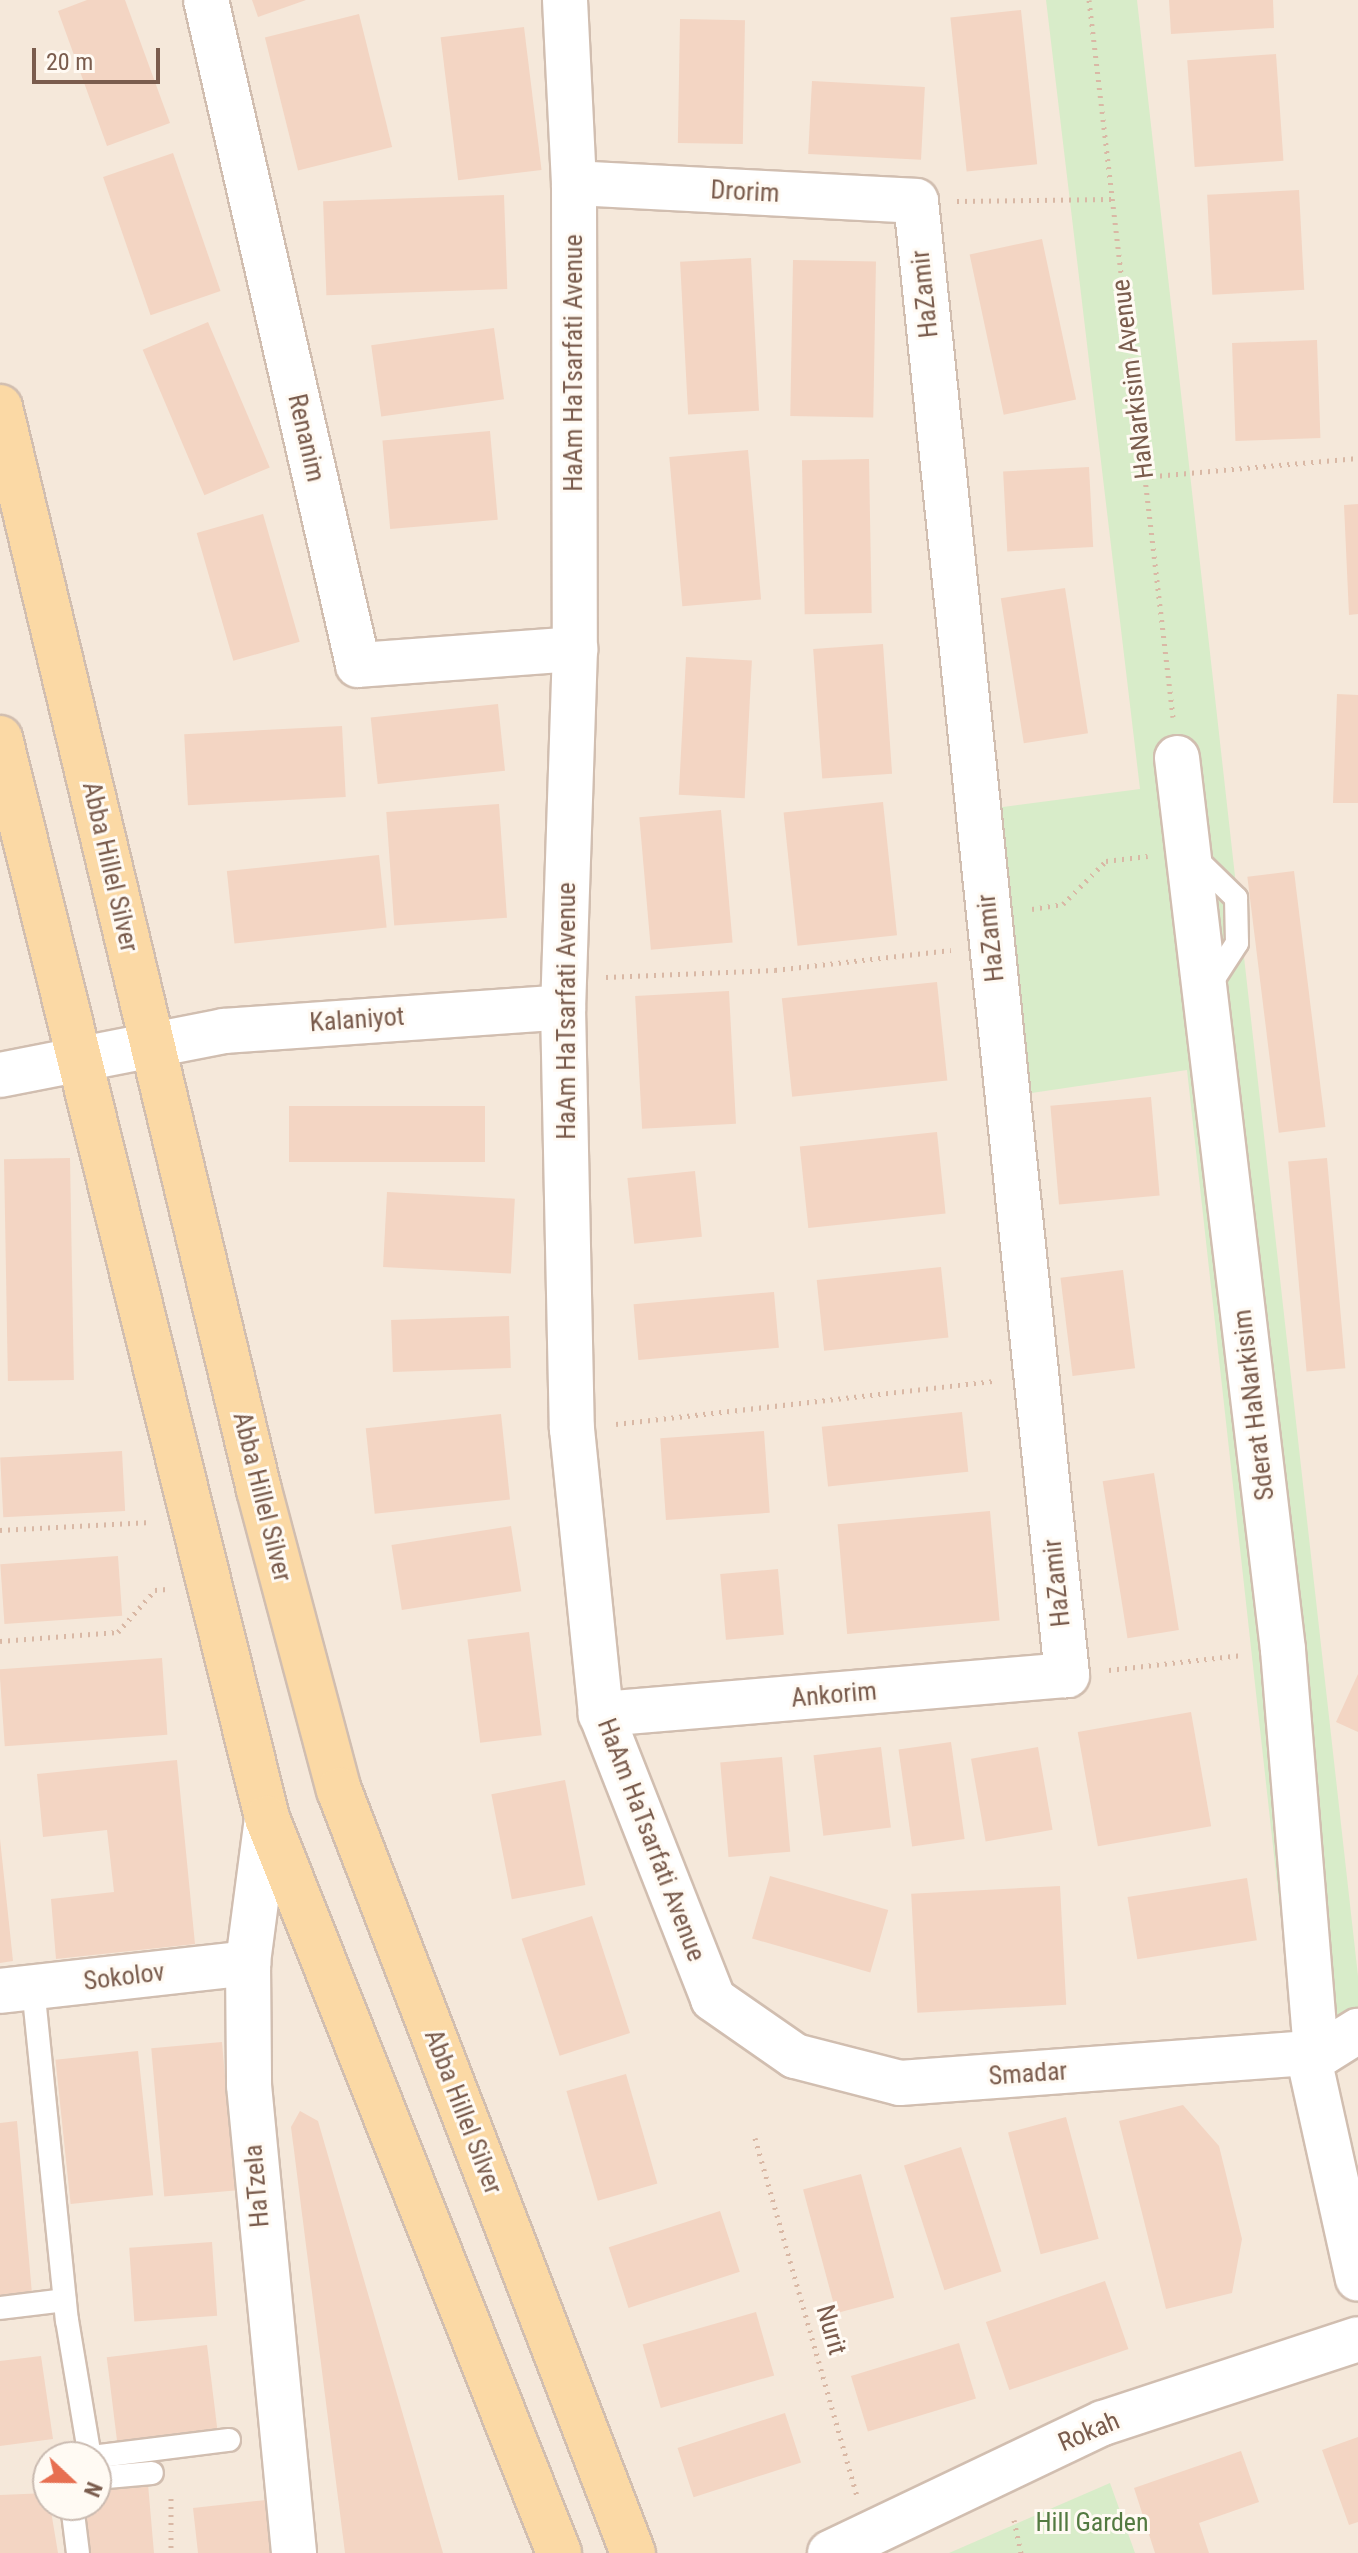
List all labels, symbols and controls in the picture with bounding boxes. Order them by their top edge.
scale bar [36,32,164,82]
text: 20 m [46,48,93,76]
street label: Drorim [710,175,780,209]
street label: HaAm HaTsarfati Avenue [558,234,590,492]
street label: HaZamir [905,249,945,339]
street label: HaNarkisim Avenue [1105,277,1161,481]
street label: Renanim [281,391,331,485]
street label: Abba Hillel Silver [75,779,145,955]
street label: HaAm HaTsarfati Avenue [551,882,583,1140]
street label: HaZamir [971,893,1011,983]
street label: Kalaniyot [309,1001,405,1039]
street label: Sderat HaNarkisim [1227,1308,1281,1502]
street label: Abba Hillel Silver [226,1409,298,1585]
street label: HaZamir [1037,1538,1077,1628]
street label: Ankorim [790,1676,878,1714]
street label: HaAm HaTsarfati Avenue [590,1714,712,1966]
street label: Sokolov [82,1957,166,1997]
street label: Abba Hillel Silver [417,2025,509,2199]
street label: Smadar [988,2056,1068,2092]
street label: HaTzela [238,2143,276,2229]
street label: Nurit [809,2302,853,2358]
street label: Rokah [1054,2405,1124,2459]
north arrow [32,2441,112,2521]
text: N [79,2478,107,2500]
park label: Hill Garden [1035,2507,1149,2539]

